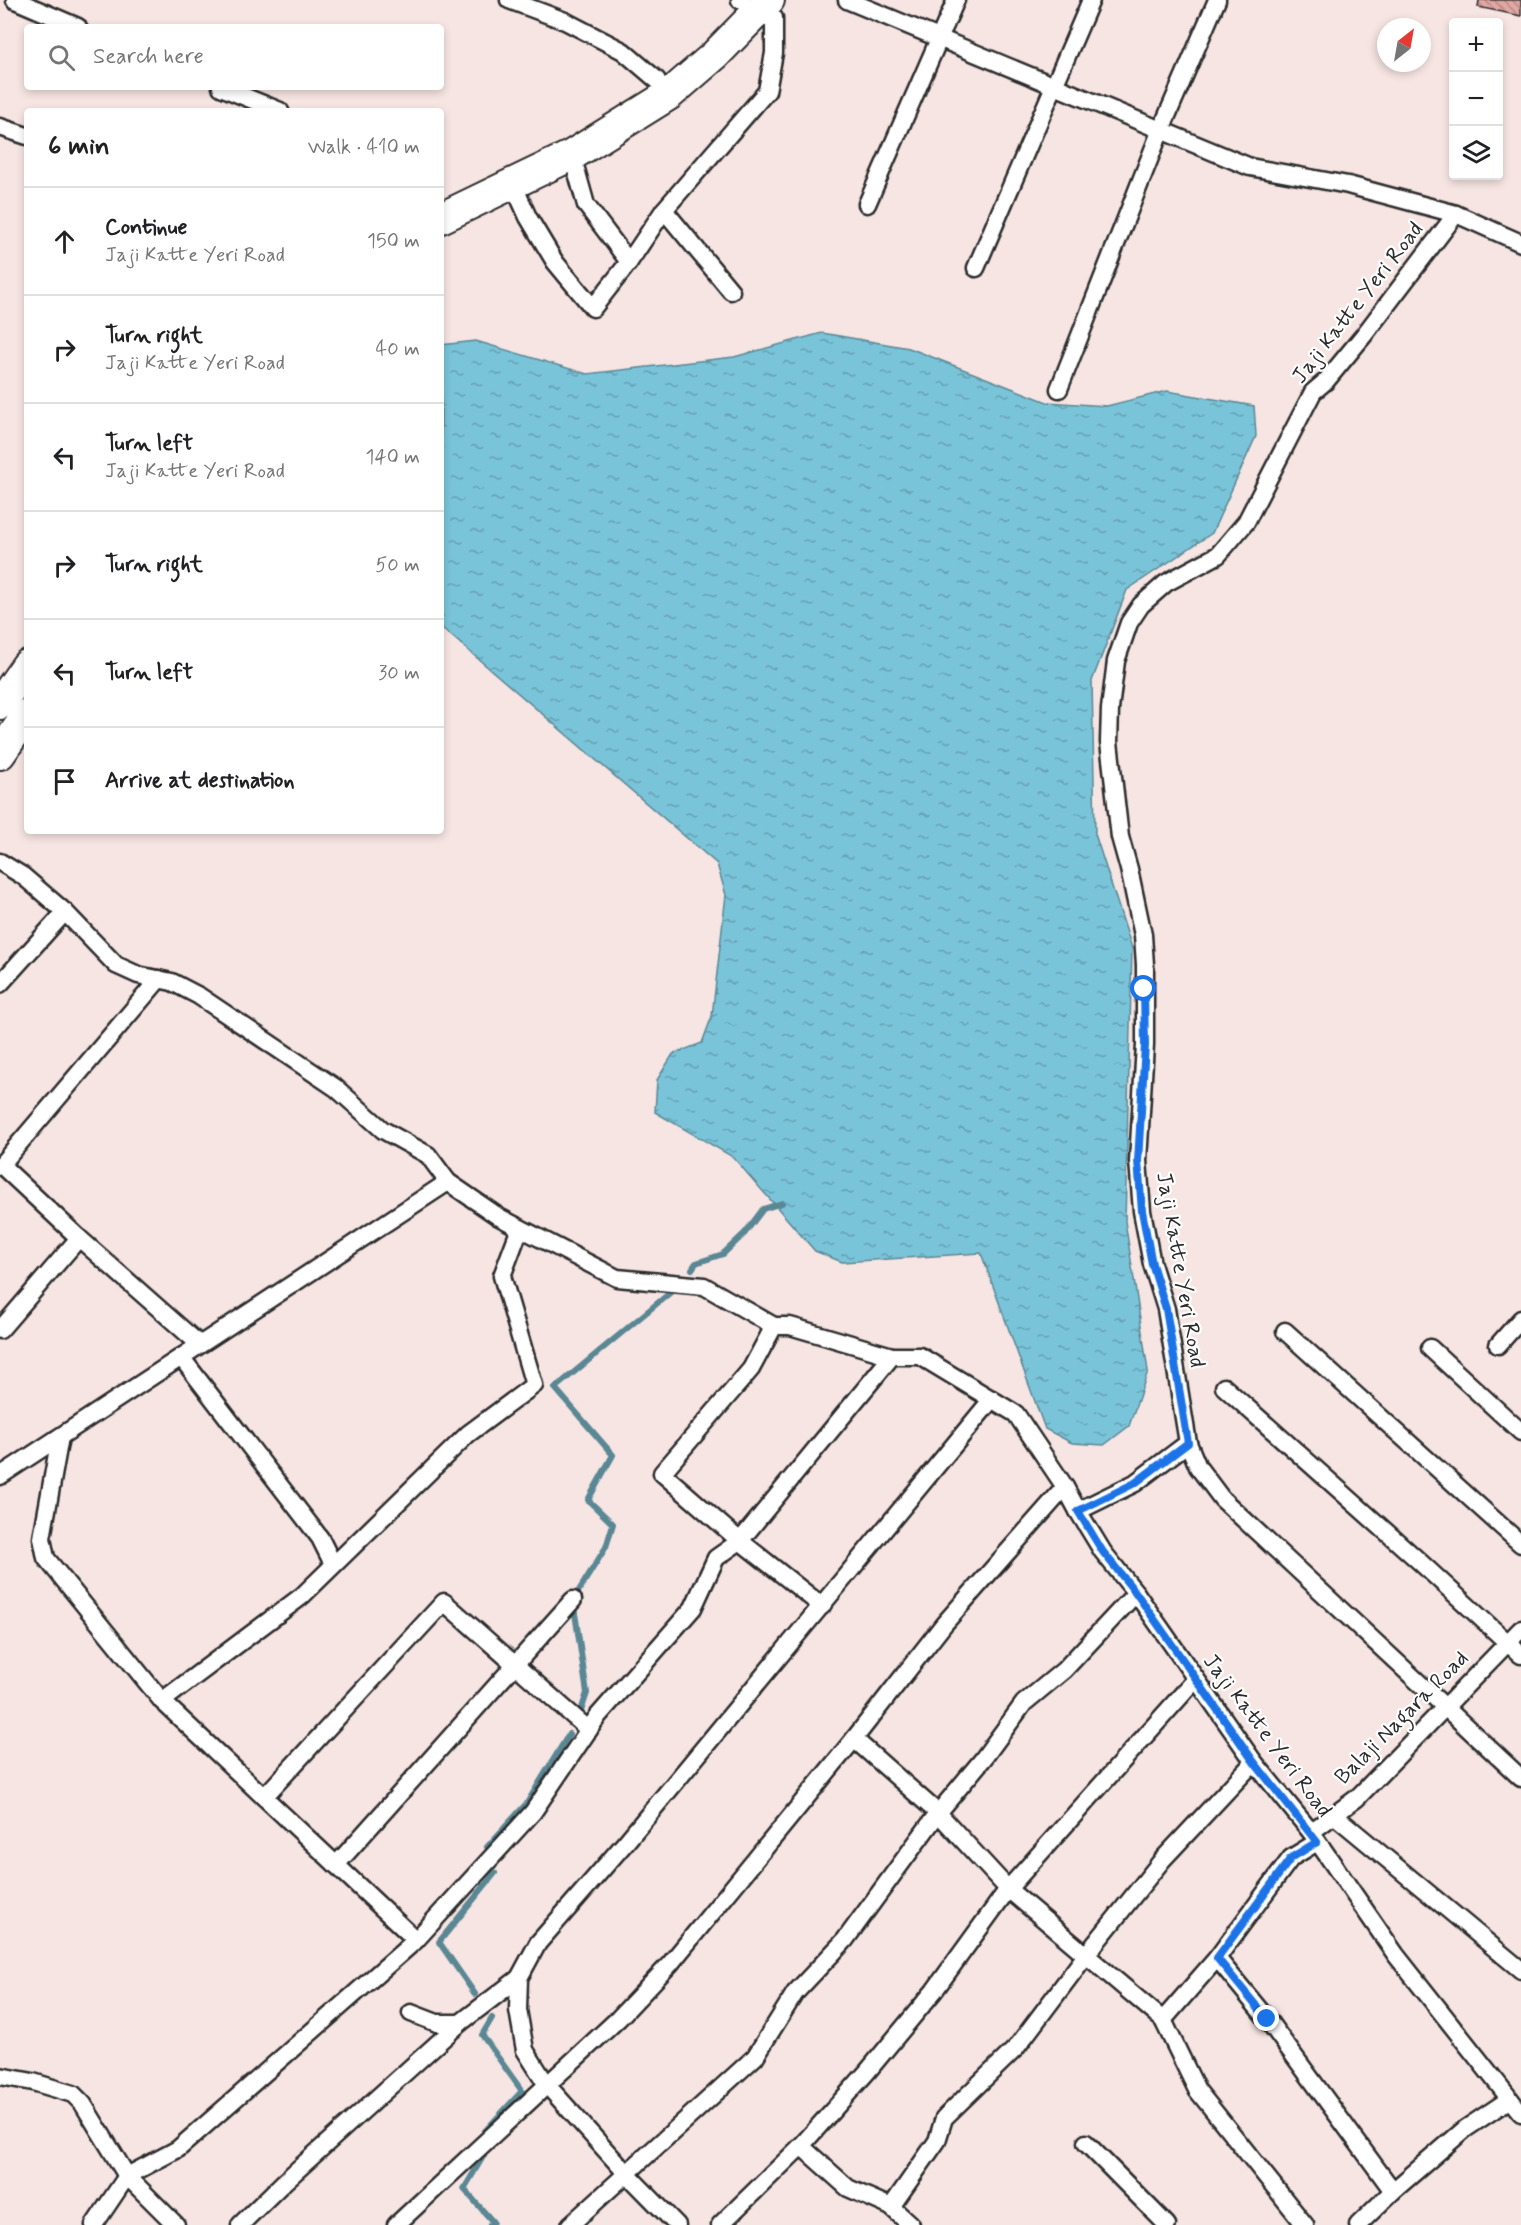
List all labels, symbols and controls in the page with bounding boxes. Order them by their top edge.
north arrow [1377,18,1431,72]
map controls [1449,18,1503,180]
button: + [1449,18,1503,72]
search box [24,24,444,90]
icon: search [45,41,78,74]
text: Search here [93,43,204,71]
button: − [1449,72,1503,126]
button: layers [1449,126,1503,180]
text: 6 min [48,130,110,164]
text: Walk · 410 m [308,134,420,161]
text: Continue [105,214,187,242]
street label: Jaji Katte Yeri Road [1286,216,1431,390]
icon: ahead [48,225,81,258]
text: 150 m [367,228,420,255]
text: Jaji Katte Yeri Road [105,242,285,269]
text: Turn right [105,322,203,350]
icon: right [48,333,81,366]
text: 40 m [376,336,420,363]
text: Jaji Katte Yeri Road [105,350,285,377]
text: Turn left [105,430,193,458]
icon: left [48,441,81,474]
text: 140 m [366,444,420,471]
text: Jaji Katte Yeri Road [105,458,285,485]
icon: right [48,549,81,582]
text: Turn right [105,551,203,579]
text: 50 m [375,552,420,579]
icon: left [48,657,81,690]
text: Turn left [105,659,193,687]
text: 30 m [378,660,420,687]
icon: arrive [48,765,81,798]
text: Arrive at destination [105,767,295,795]
route start [1130,975,1156,1001]
street label: Jaji Katte Yeri Road [1148,1170,1211,1370]
street label: Balaji Nagara Road [1329,1645,1477,1793]
street label: Jaji Katte Yeri Road [1195,1649,1338,1824]
route end [1253,2005,1279,2031]

